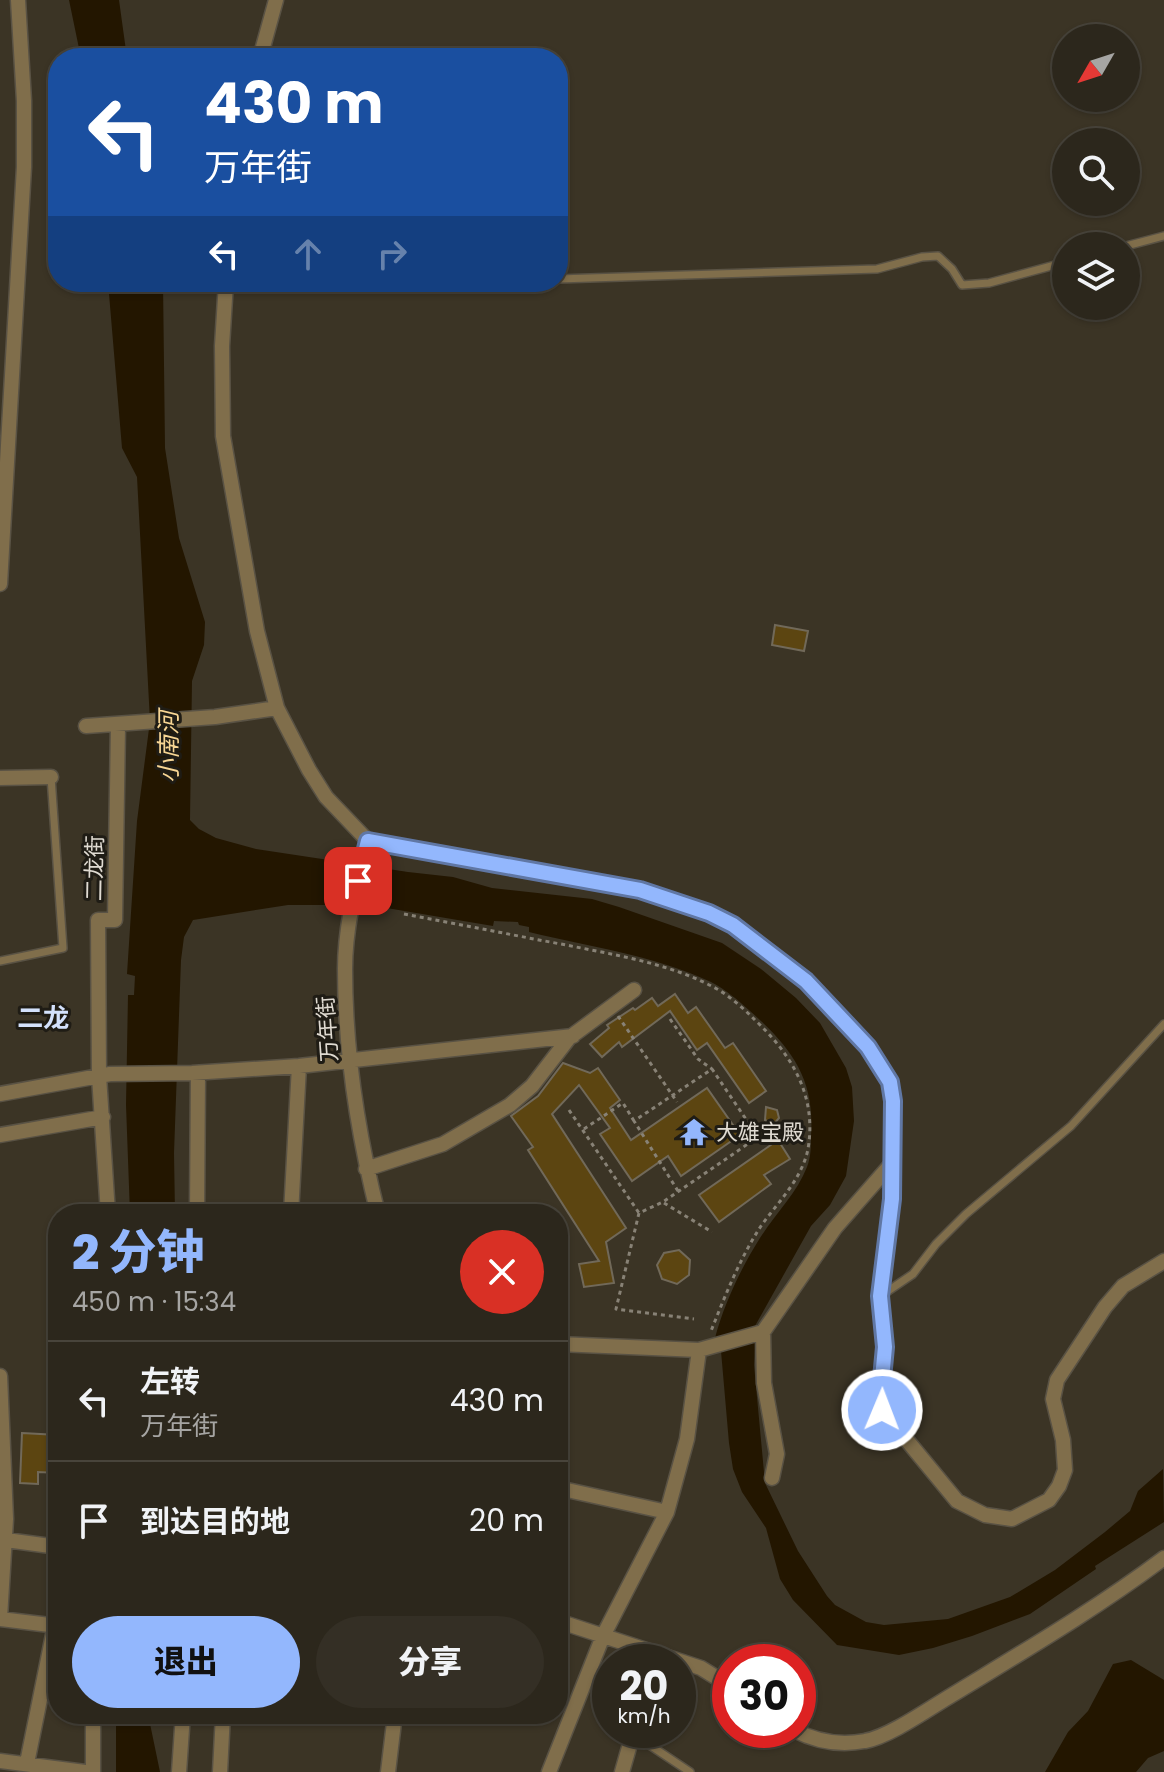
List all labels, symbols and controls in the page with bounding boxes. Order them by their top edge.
north arrow [1052,24,1140,112]
map controls [1052,24,1140,320]
text: 430 m [204,64,383,143]
icon: left [72,80,176,184]
button: search [1052,128,1140,216]
text: 万年街 [204,142,312,193]
icon: left [202,232,246,276]
icon: ahead [286,232,330,276]
icon: right [370,232,414,276]
button: layers [1052,232,1140,320]
water label: 小南河 [152,707,185,783]
street label: 二龙街 [78,835,111,901]
pin [324,847,392,915]
icon: arrive [336,859,380,903]
street label: 万年街 [310,995,345,1063]
district label: 二龙 [17,1000,69,1036]
temple icon: 大雄宝殿 [679,1117,709,1147]
place label: 大雄宝殿 [716,1117,804,1148]
text: 2 分钟 [72,1219,204,1286]
button: close [460,1230,544,1314]
text: 450 m · 15:34 [72,1284,236,1320]
text: 左转 [140,1360,200,1403]
position arrow [840,1368,924,1452]
icon: left [72,1379,116,1423]
text: 430 m [450,1379,544,1422]
text: 万年街 [140,1408,218,1444]
icon: arrive [72,1499,116,1543]
text: 20 m [469,1499,544,1542]
text: 到达目的地 [140,1500,290,1543]
button: 退出 [72,1616,300,1708]
button: 分享 [316,1616,544,1708]
speed limit sign: 30 [712,1644,816,1748]
text: 20 [620,1658,668,1714]
text: km/h [617,1702,671,1730]

